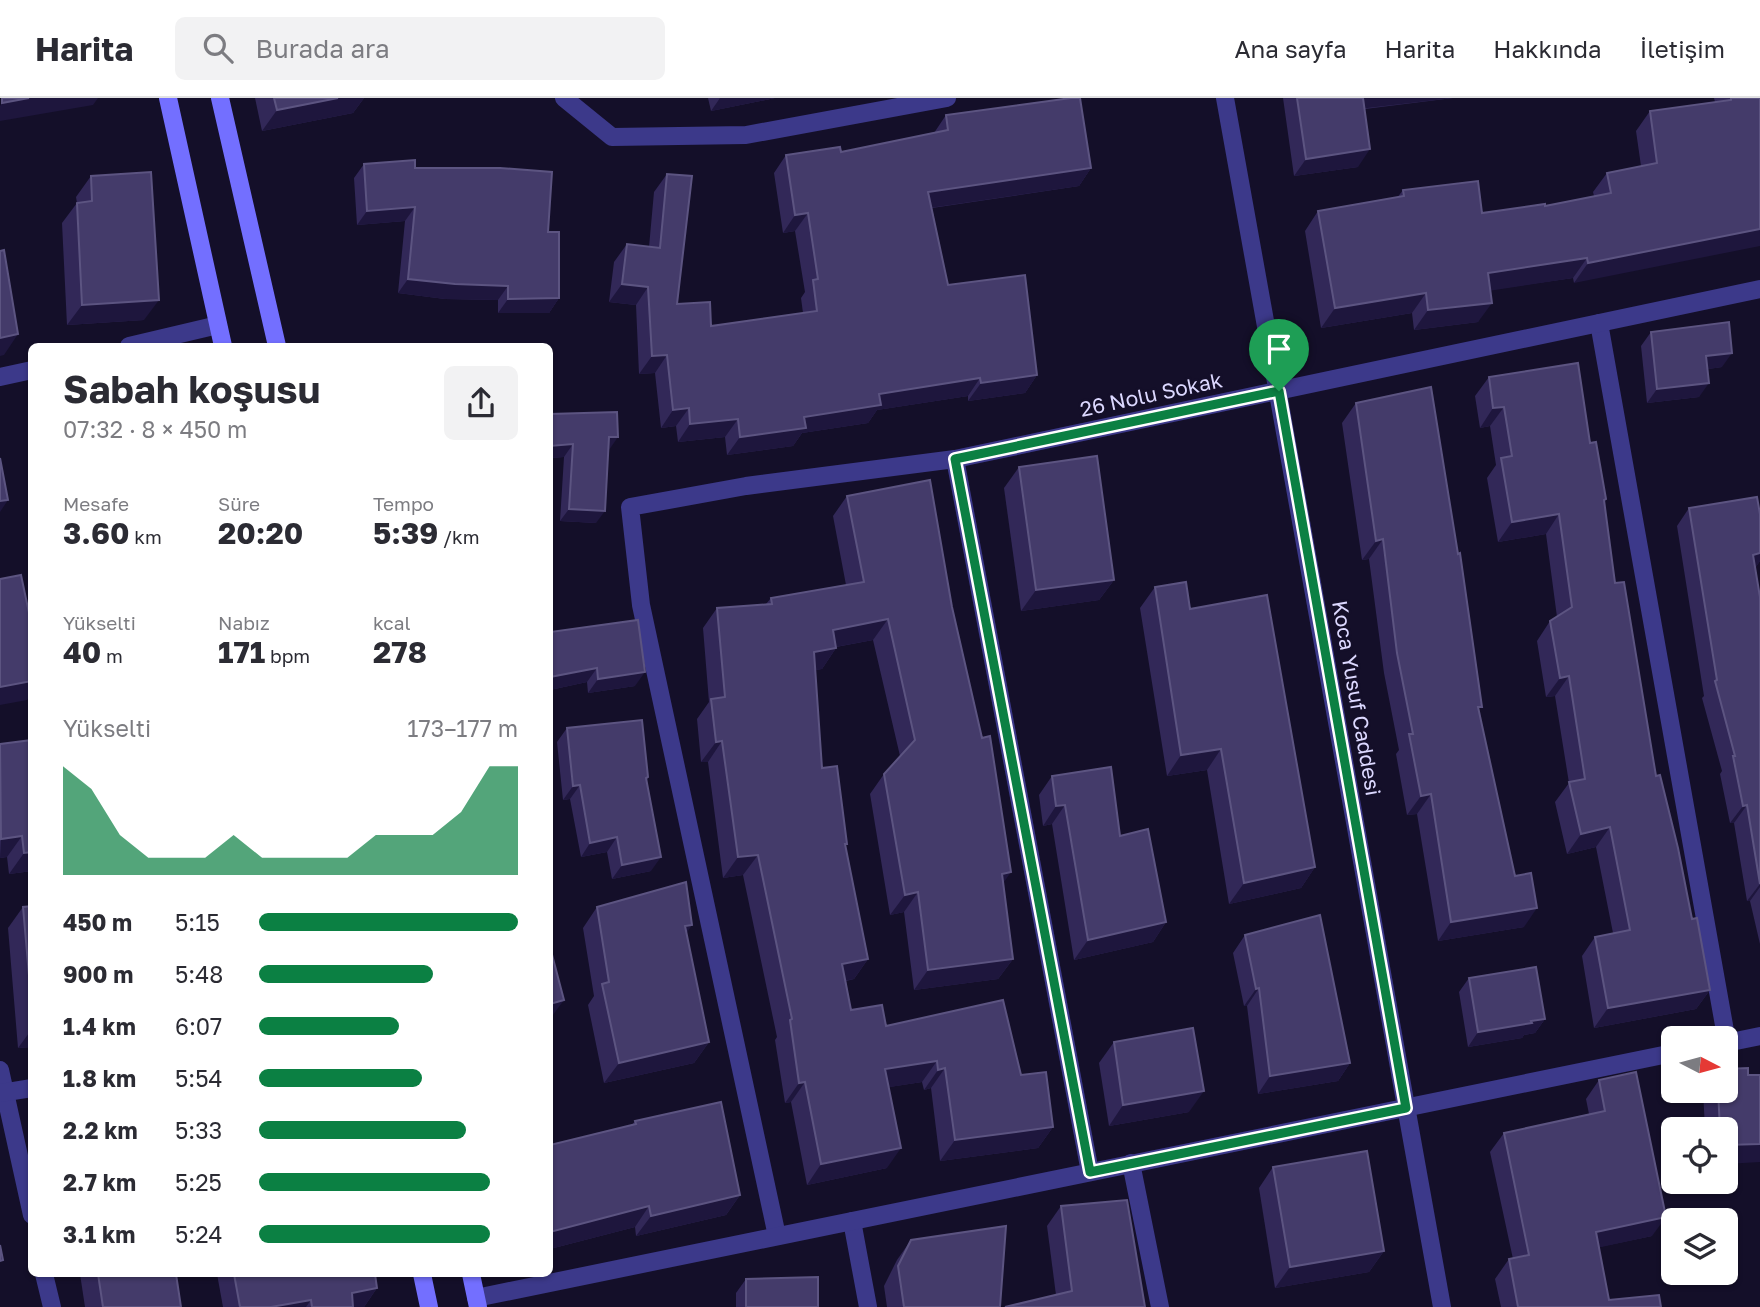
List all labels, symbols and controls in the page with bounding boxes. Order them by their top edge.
search box [175,17,665,80]
text: Harita [35,29,133,68]
icon: search [199,29,237,67]
text: Burada ara [255,33,390,64]
text: Ana sayfa [1235,34,1346,63]
text: Harita [1384,34,1455,63]
text: Hakkında [1493,34,1602,63]
text: İletişim [1640,34,1725,63]
pin [1249,319,1309,391]
icon: arrive [1260,330,1298,368]
text: Sabah koşusu [63,366,320,411]
button: share [444,366,518,440]
street label: 26 Nolu Sokak [1077,366,1225,422]
text: 07:32 · 8 × 450 m [63,415,247,443]
text: Mesafe [63,492,129,515]
text: Süre [218,492,260,515]
text: Tempo [373,492,434,515]
text: 3.60 [63,515,129,551]
text: 20:20 [218,515,303,551]
text: 5:39 [373,515,438,551]
text: km [129,525,162,548]
text: /km [438,525,480,548]
street label: Koca Yusuf Caddesi [1327,598,1387,798]
text: Yükselti [63,611,136,634]
text: Nabız [218,611,270,634]
text: kcal [373,611,411,634]
text: 40 [63,634,101,670]
text: 171 [218,634,265,670]
text: 278 [373,634,427,670]
text: m [101,644,123,667]
text: bpm [265,644,310,667]
text: Yükselti [63,714,151,742]
text: 173–177 m [407,714,518,742]
text: 450 m [63,908,132,936]
text: 5:15 [175,908,220,936]
text: 900 m [63,960,133,988]
text: 5:48 [175,960,223,988]
text: 1.4 km [63,1012,136,1040]
text: 6:07 [175,1012,222,1040]
north arrow [1661,1026,1738,1102]
map controls [1661,1026,1738,1285]
text: 1.8 km [63,1064,136,1092]
text: 5:54 [175,1064,223,1092]
text: 2.2 km [63,1116,138,1144]
text: 5:33 [175,1116,222,1144]
button: locate [1661,1117,1738,1194]
text: 2.7 km [63,1168,136,1196]
text: 5:25 [175,1168,222,1196]
button: layers [1661,1208,1738,1285]
text: 3.1 km [63,1220,135,1248]
text: 5:24 [175,1220,223,1248]

